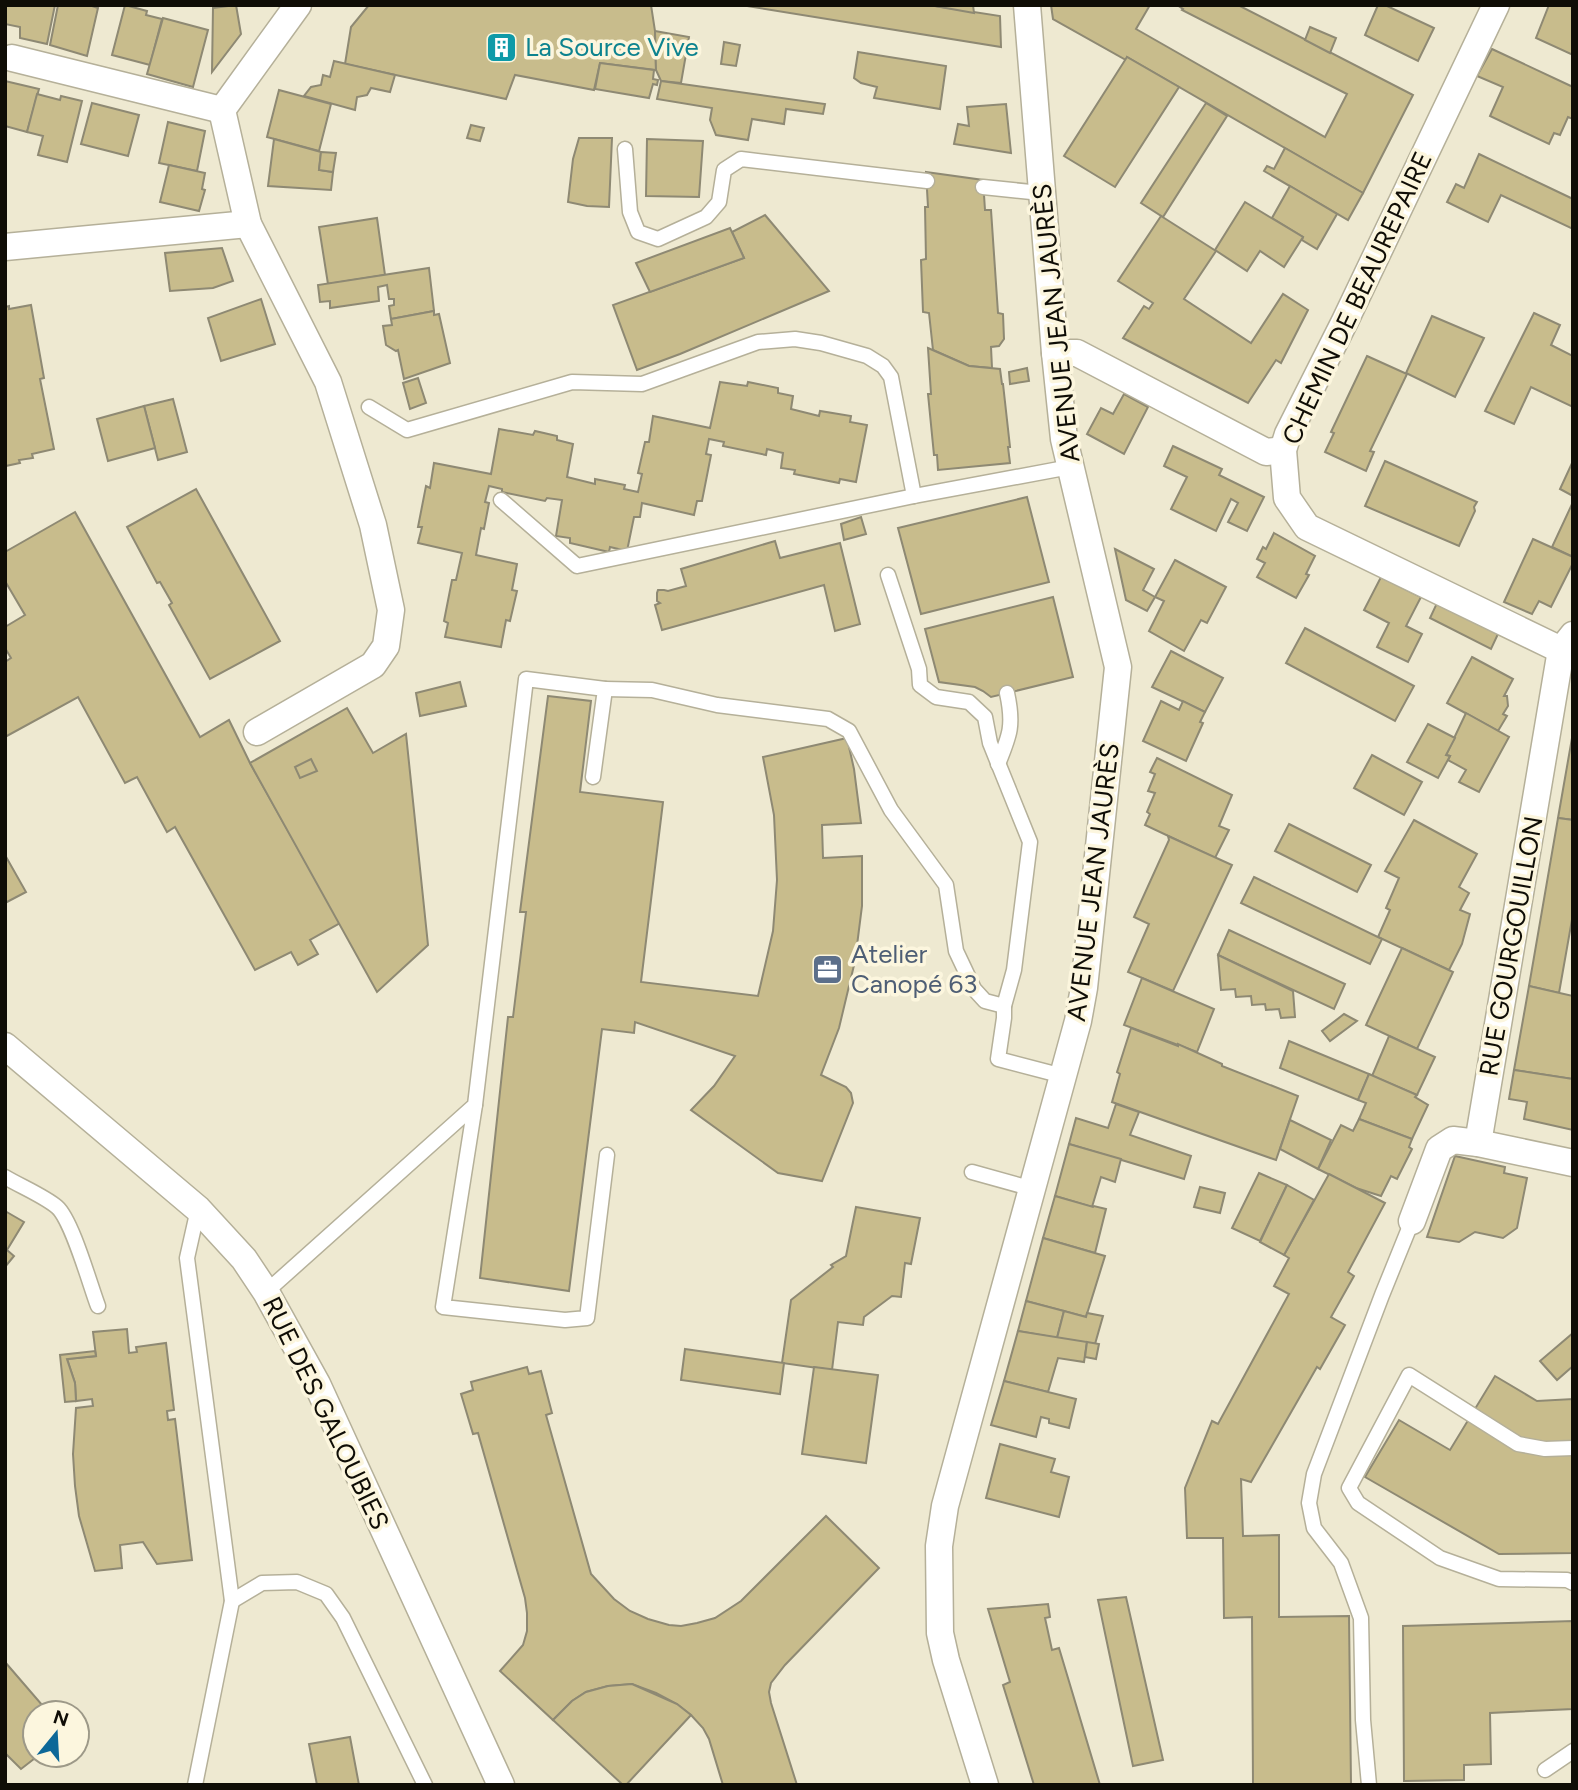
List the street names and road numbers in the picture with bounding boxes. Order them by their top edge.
street label: CHEMIN DE BEAUREPAIRE [1275,147,1439,449]
street label: AVENUE JEAN JAURÈS [1025,182,1087,464]
street label: AVENUE JEAN JAURÈS [1060,741,1126,1023]
street label: RUE GOURGOUILLON [1472,814,1550,1078]
street label: RUE DES GALOUBIES [256,1291,396,1535]

